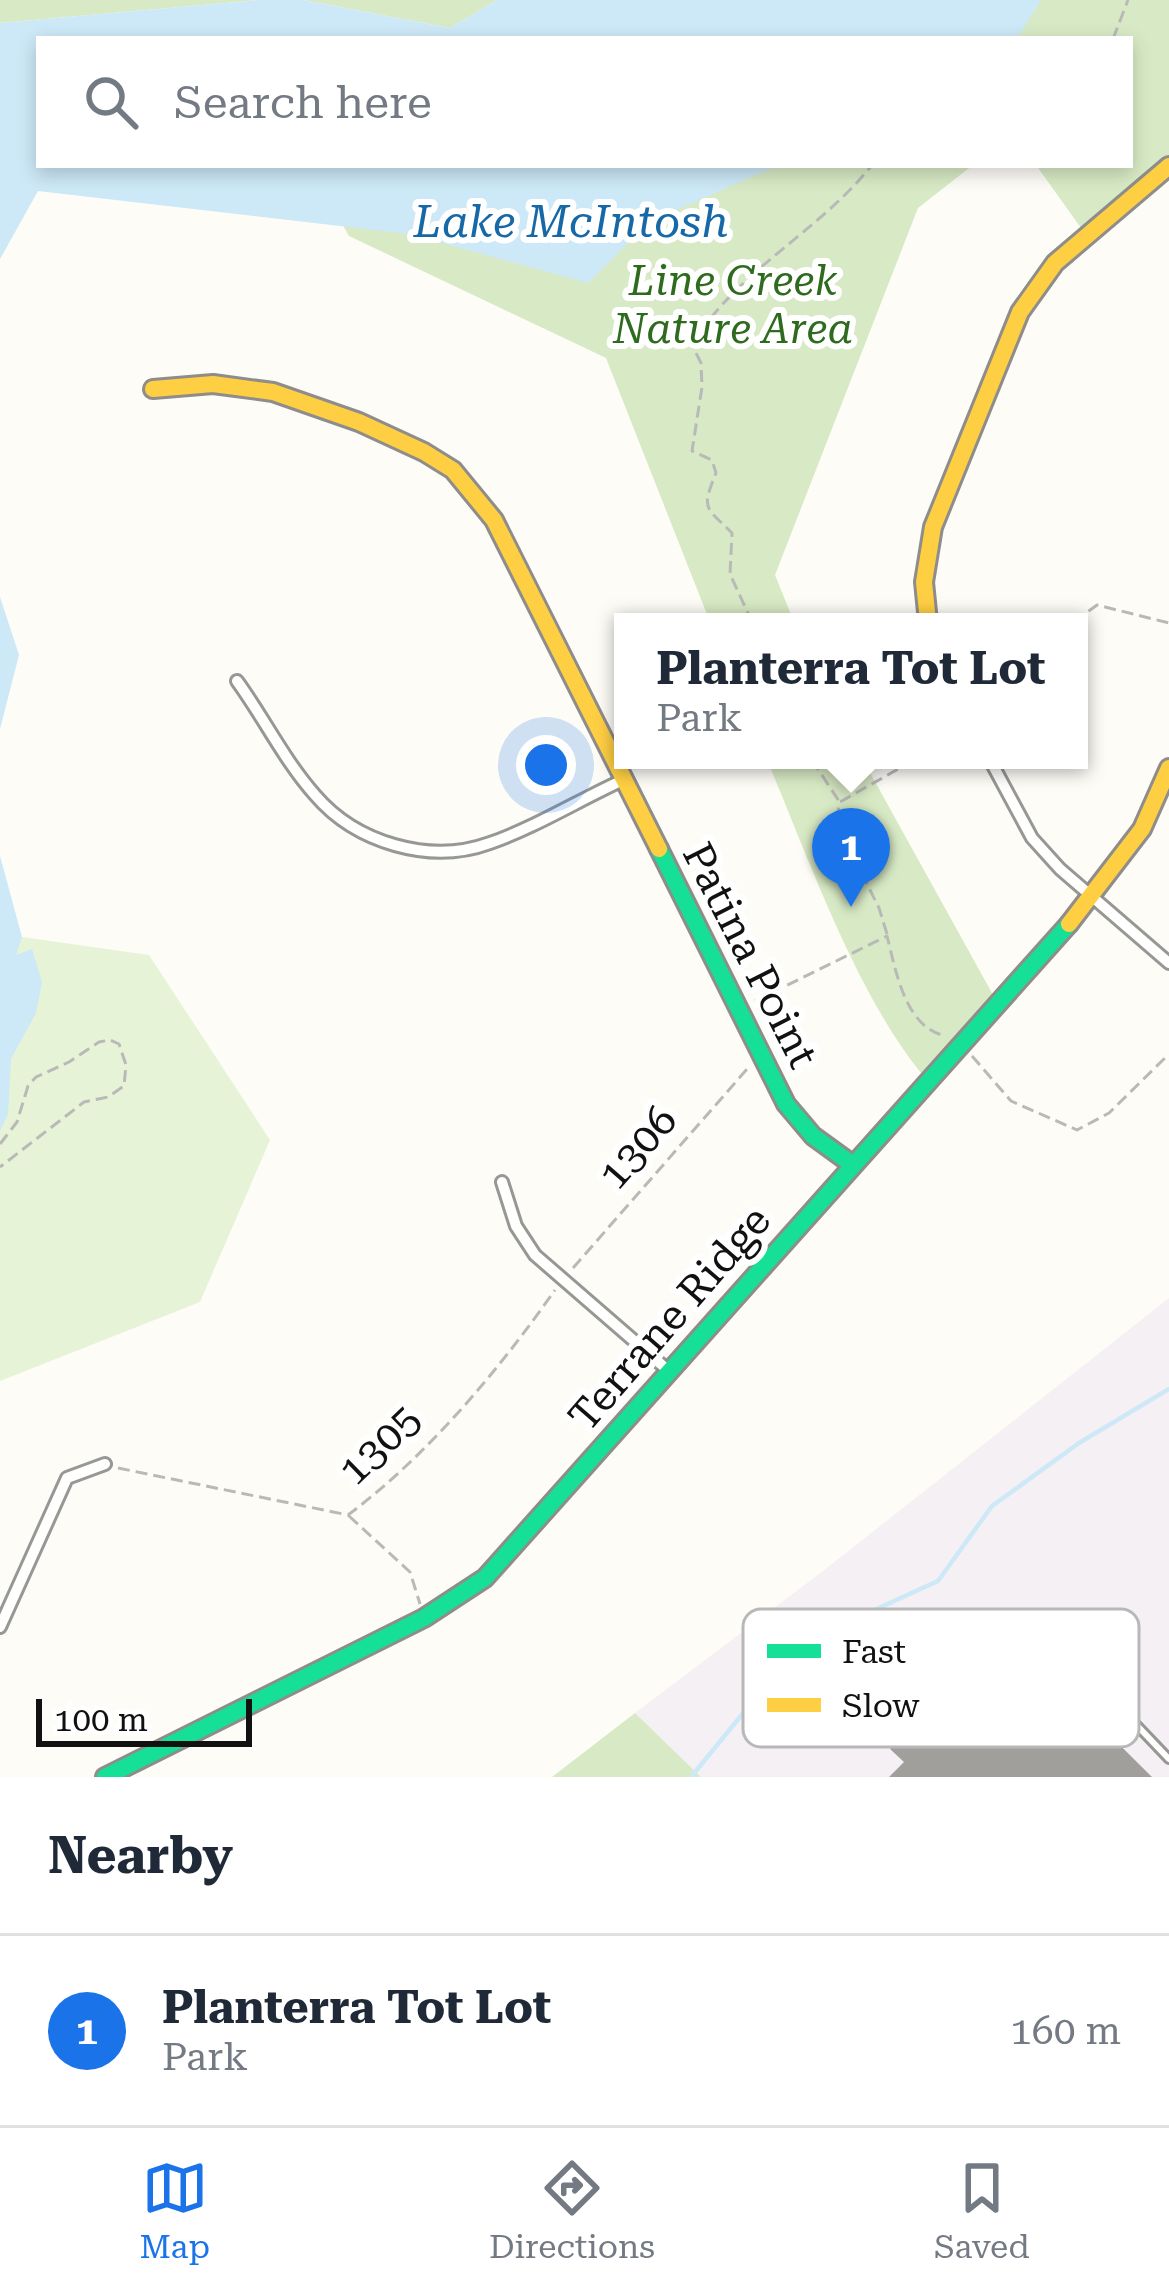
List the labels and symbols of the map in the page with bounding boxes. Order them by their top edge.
water label: Lake McIntosh [412,195,729,248]
park label: Line Creek Nature Area [612,256,853,353]
your location [516,735,576,795]
pin: 1 [812,808,890,907]
street label: Patina Point [673,835,828,1076]
street label: 1306 [588,1096,687,1199]
street label: Terrane Ridge [559,1196,780,1441]
street label: 1305 [328,1394,430,1495]
legend [743,1609,1139,1747]
text: Fast [842,1632,906,1671]
text: Slow [842,1686,920,1725]
scale bar [36,1693,252,1746]

